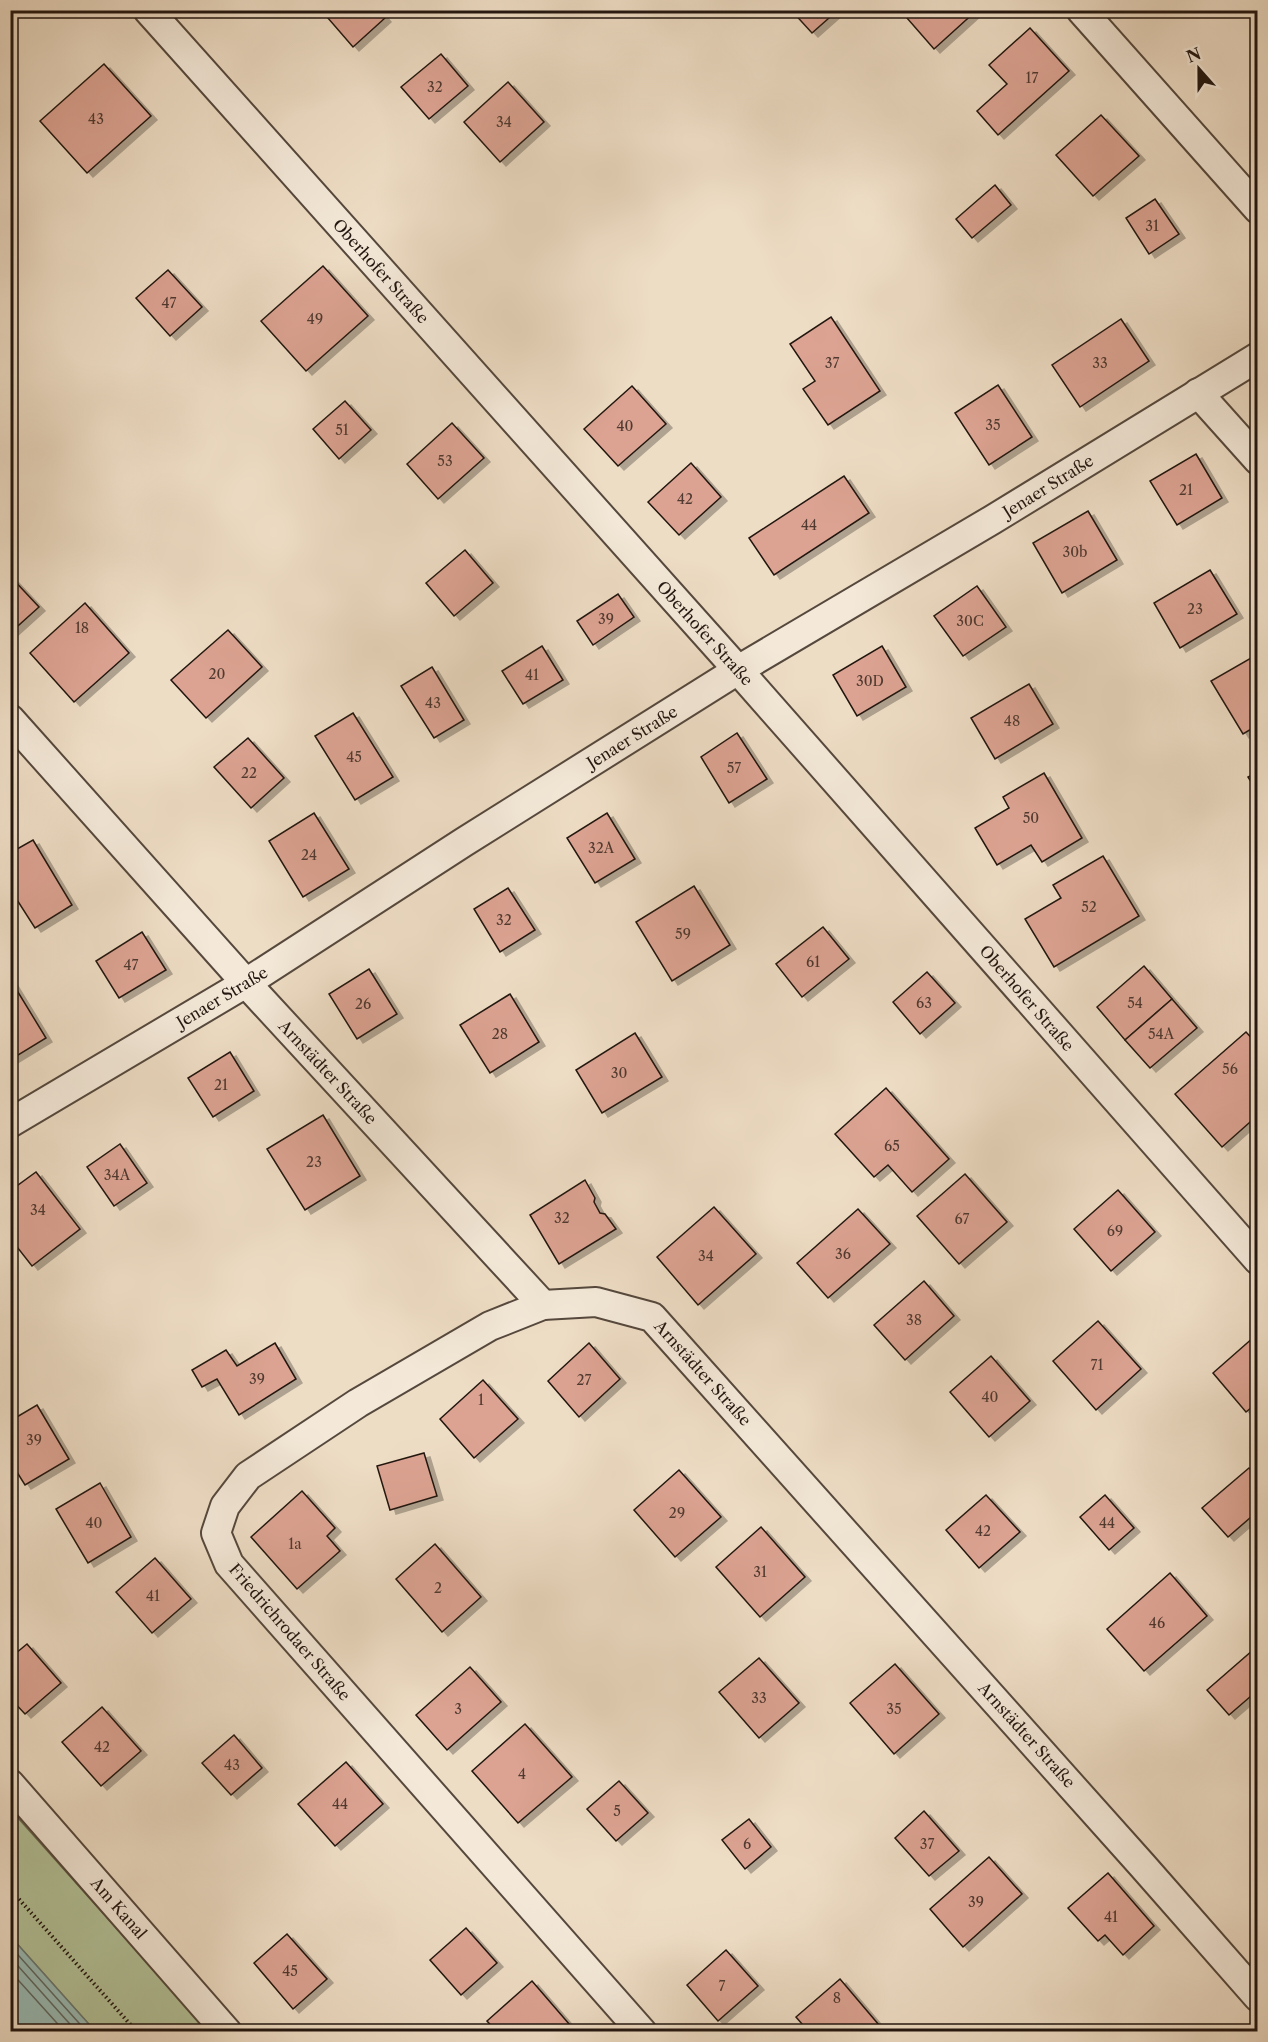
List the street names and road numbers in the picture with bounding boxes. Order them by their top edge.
street label: Oberhofer Straße [329,215,433,328]
street label: Jenaer Straße [997,450,1097,523]
street label: Oberhofer Straße [653,577,757,690]
street label: Jenaer Straße [581,701,681,774]
street label: Oberhofer Straße [975,941,1079,1055]
street label: Jenaer Straße [170,962,271,1034]
street label: Arnstädter Straße [274,1015,381,1128]
street label: Arnstädter Straße [650,1315,756,1430]
street label: Friedrichrodaer Straße [225,1559,355,1705]
street label: Arnstädter Straße [974,1677,1080,1792]
street label: Am Kanal [86,1872,151,1943]

